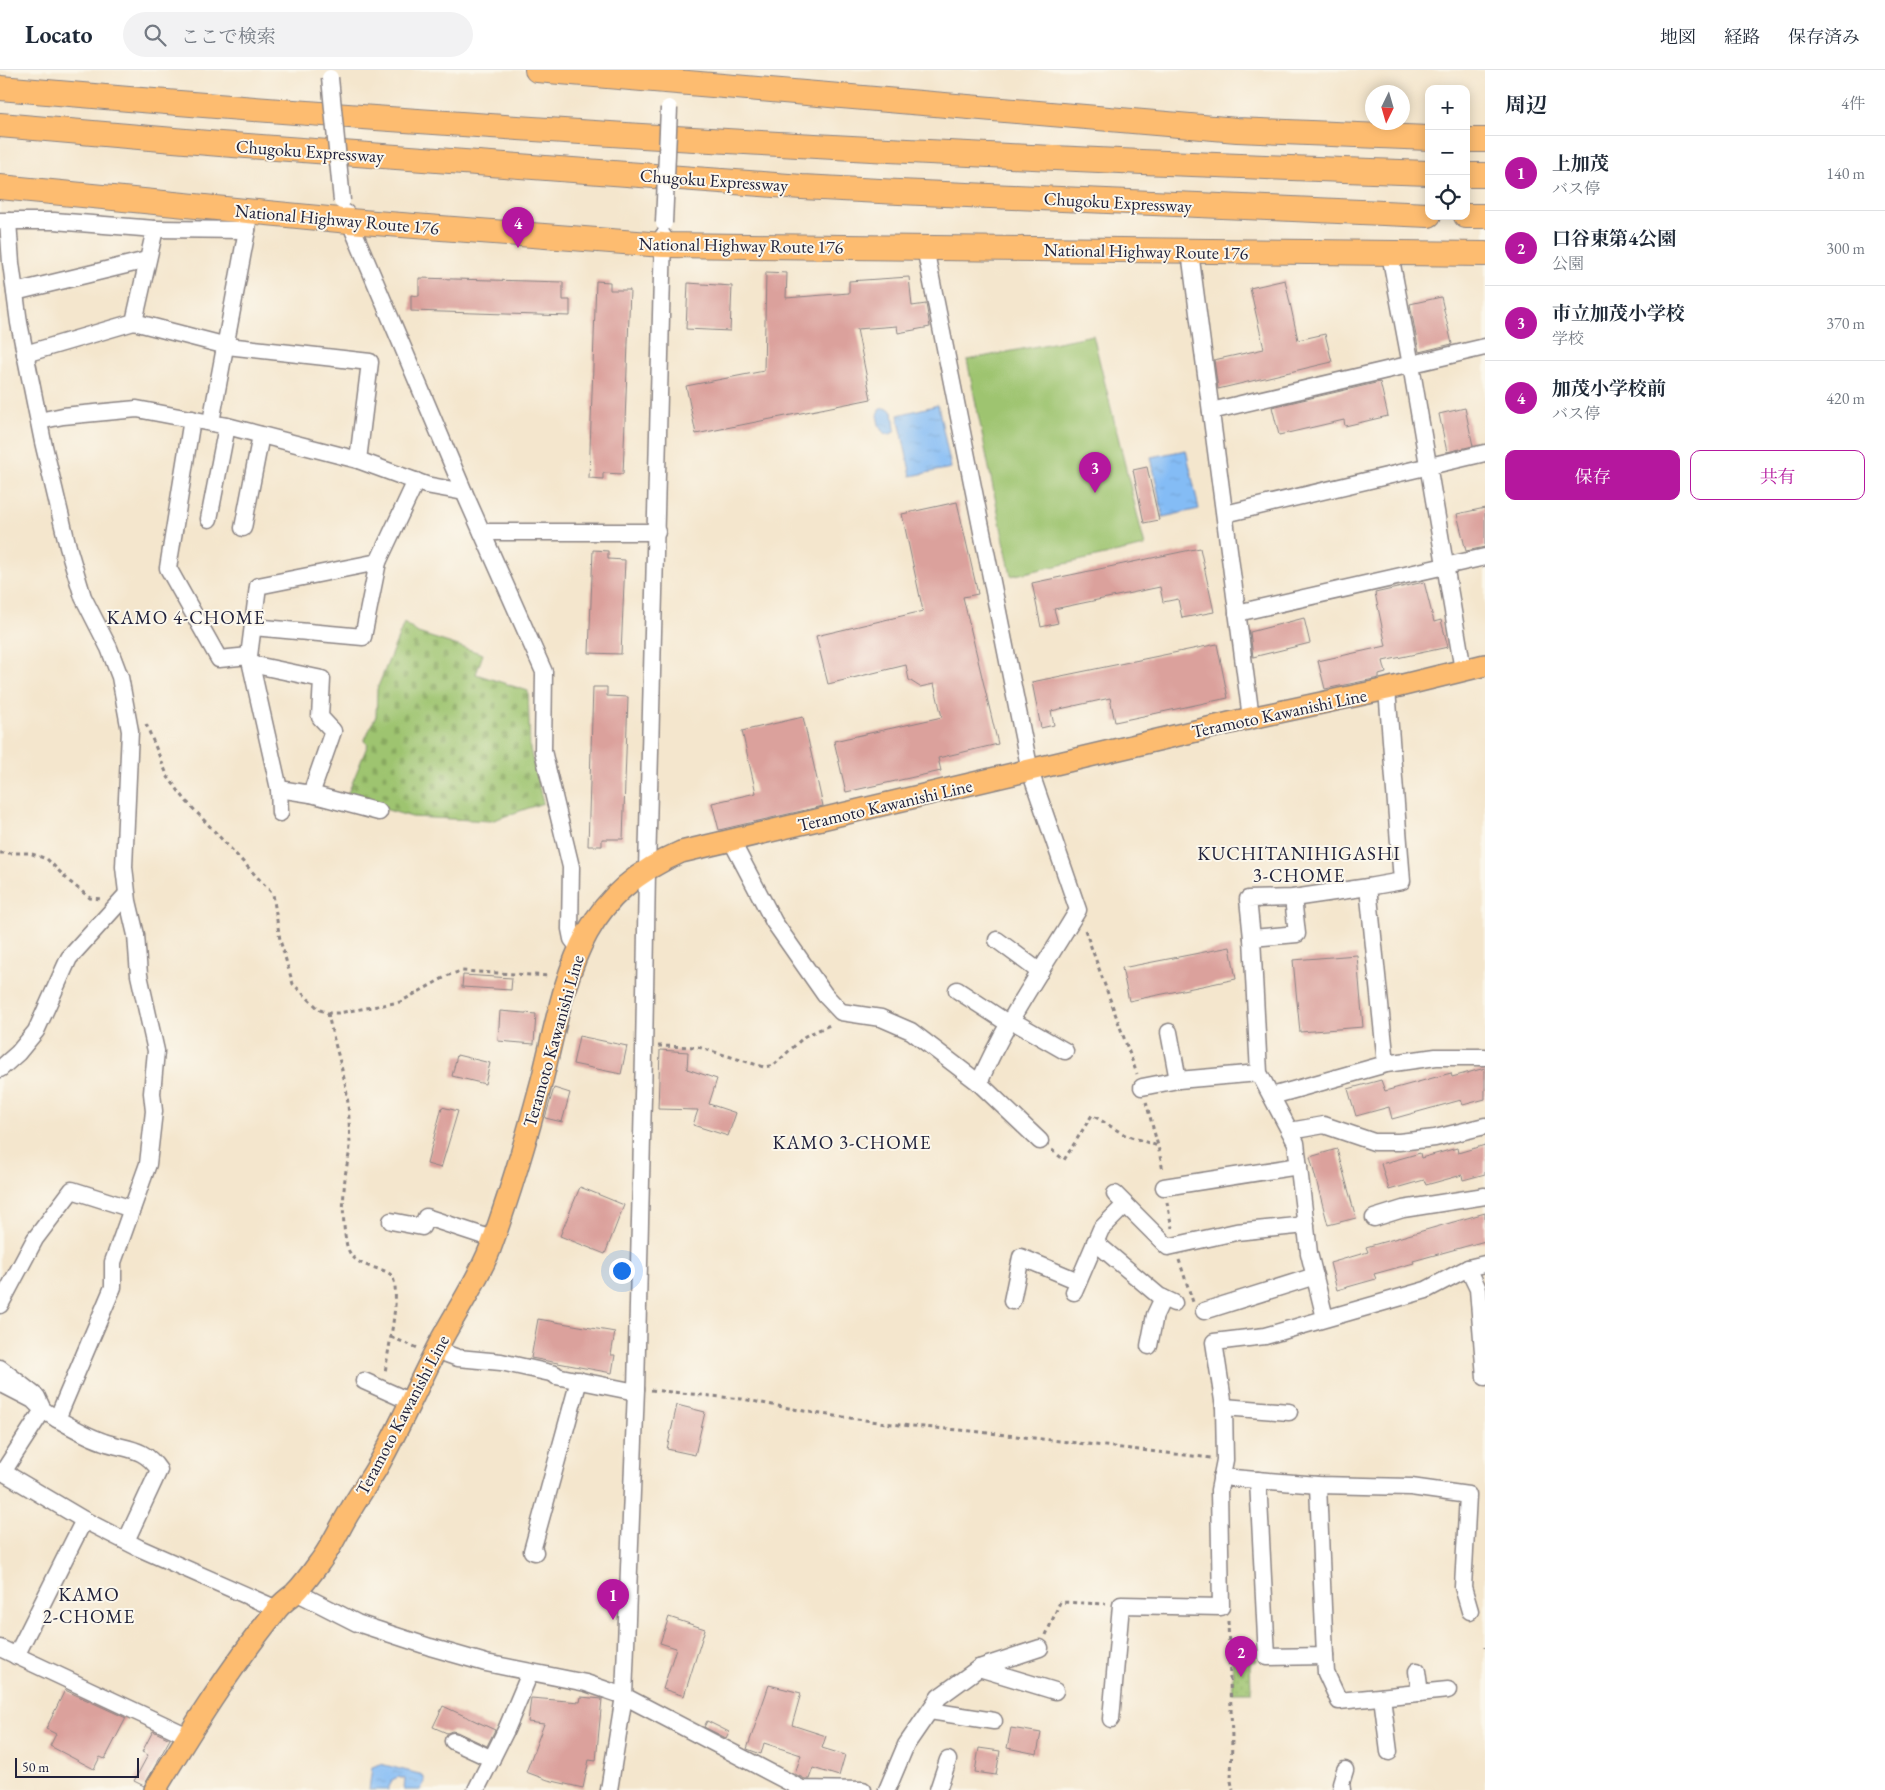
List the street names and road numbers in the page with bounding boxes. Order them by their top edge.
street label: Chugoku Expressway [235,134,385,168]
street label: Chugoku Expressway [639,163,789,197]
street label: Chugoku Expressway [1043,187,1193,217]
street label: National Highway Route 176 [234,199,440,239]
street label: National Highway Route 176 [639,232,844,258]
street label: National Highway Route 176 [1044,238,1249,264]
street label: Teramoto Kawanishi Line [1189,683,1369,743]
street label: Teramoto Kawanishi Line [796,774,974,836]
street label: Teramoto Kawanishi Line [517,952,589,1130]
street label: Teramoto Kawanishi Line [350,1331,454,1499]

